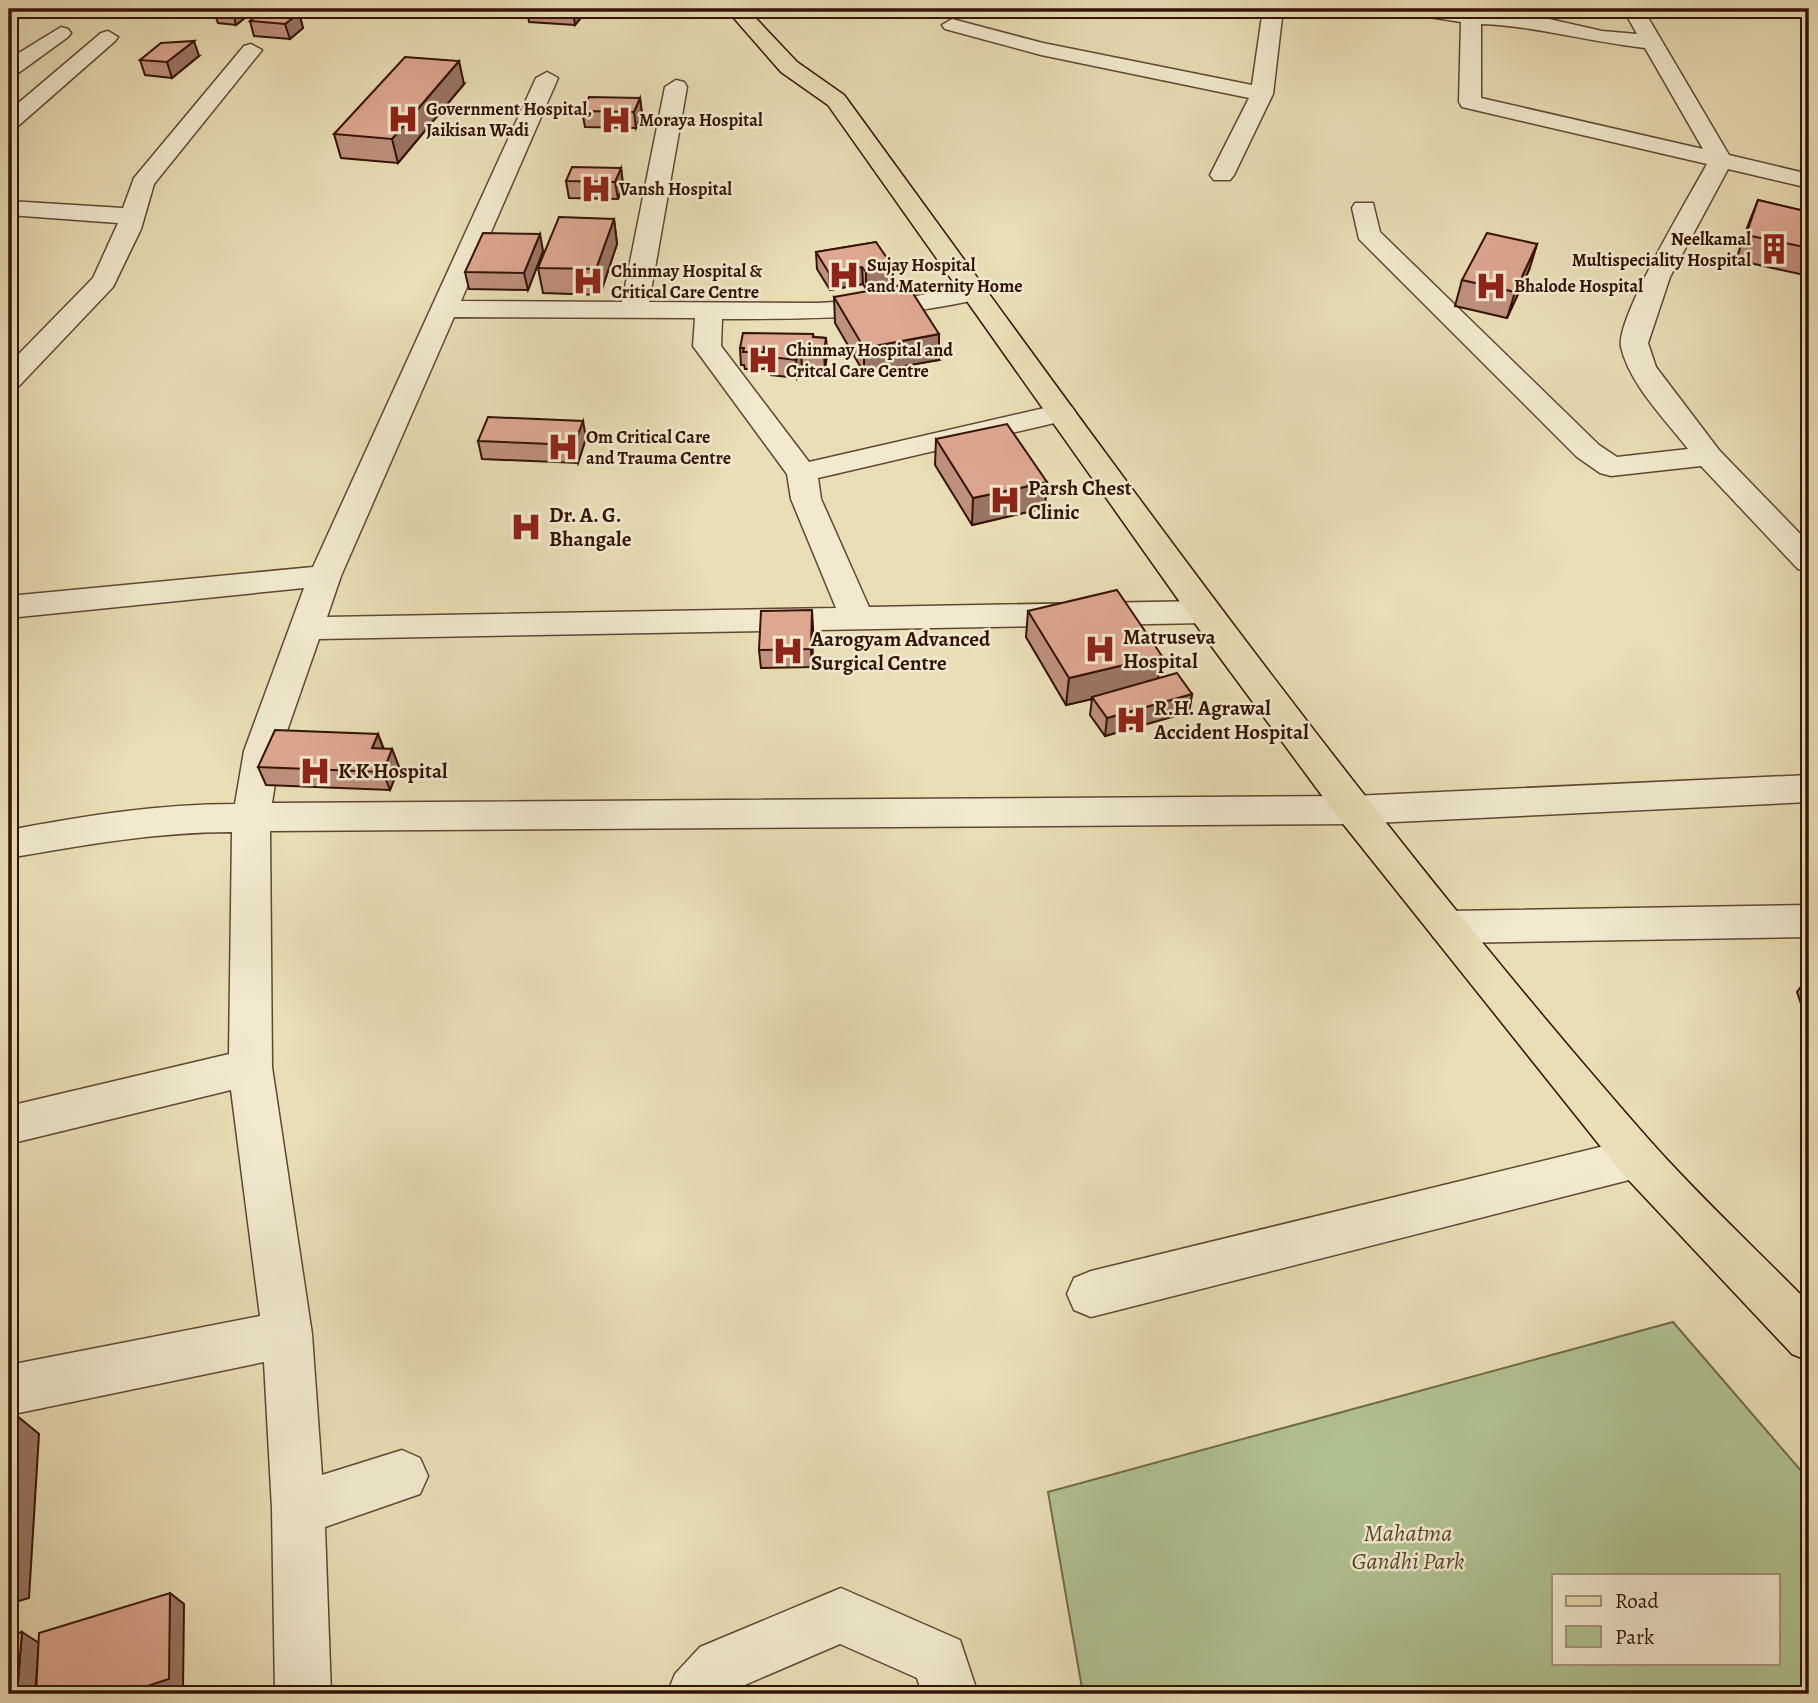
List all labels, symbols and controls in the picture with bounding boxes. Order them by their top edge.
place label: Government Hospital, Jaikisan Wadi [426,97,592,142]
hospital icon: Government Hospital, Jaikisan Wadi [386,102,420,136]
hospital icon: Moraya Hospital [599,103,633,137]
place label: Moraya Hospital [639,108,763,132]
hospital icon: Vansh Hospital [579,172,613,206]
place label: Vansh Hospital [618,177,732,201]
place label: Neelkamal Multispeciality Hospital [1572,227,1751,272]
building icon: Neelkamal Multispeciality Hospital [1757,232,1791,266]
place label: Sujay Hospital and Maternity Home [867,253,1023,298]
hospital icon: Sujay Hospital and Maternity Home [827,258,861,292]
place label: Chinmay Hospital & Critical Care Centre [611,259,762,304]
hospital icon: Chinmay Hospital & Critical Care Centre [571,264,605,298]
hospital icon: Bhalode Hospital [1474,269,1508,303]
place label: Bhalode Hospital [1514,274,1643,298]
place label: Chinmay Hospital and Critcal Care Centre [786,338,953,383]
hospital icon: Chinmay Hospital and Critcal Care Centre [746,343,780,377]
place label: Om Critical Care and Trauma Centre [586,425,731,470]
hospital icon: Om Critical Care and Trauma Centre [546,430,580,464]
place label: Parsh Chest Clinic [1028,474,1132,526]
hospital icon: Parsh Chest Clinic [988,483,1022,517]
place label: Dr. A. G. Bhangale [549,501,632,553]
hospital icon: Dr. A. G. Bhangale [509,510,543,544]
place label: Matruseva Hospital [1123,623,1216,675]
place label: Aarogyam Advanced Surgical Centre [810,625,991,677]
hospital icon: Matruseva Hospital [1083,632,1117,666]
hospital icon: Aarogyam Advanced Surgical Centre [771,634,805,668]
place label: R.H. Agrawal Accident Hospital [1153,694,1309,746]
hospital icon: R.H. Agrawal Accident Hospital [1114,703,1148,737]
hospital icon: K K Hospital [298,754,332,788]
place label: K K Hospital [338,757,448,785]
park label: Mahatma Gandhi Park [1352,1517,1465,1577]
legend [1552,1574,1780,1664]
text: Road [1615,1587,1659,1615]
text: Park [1615,1623,1655,1651]

